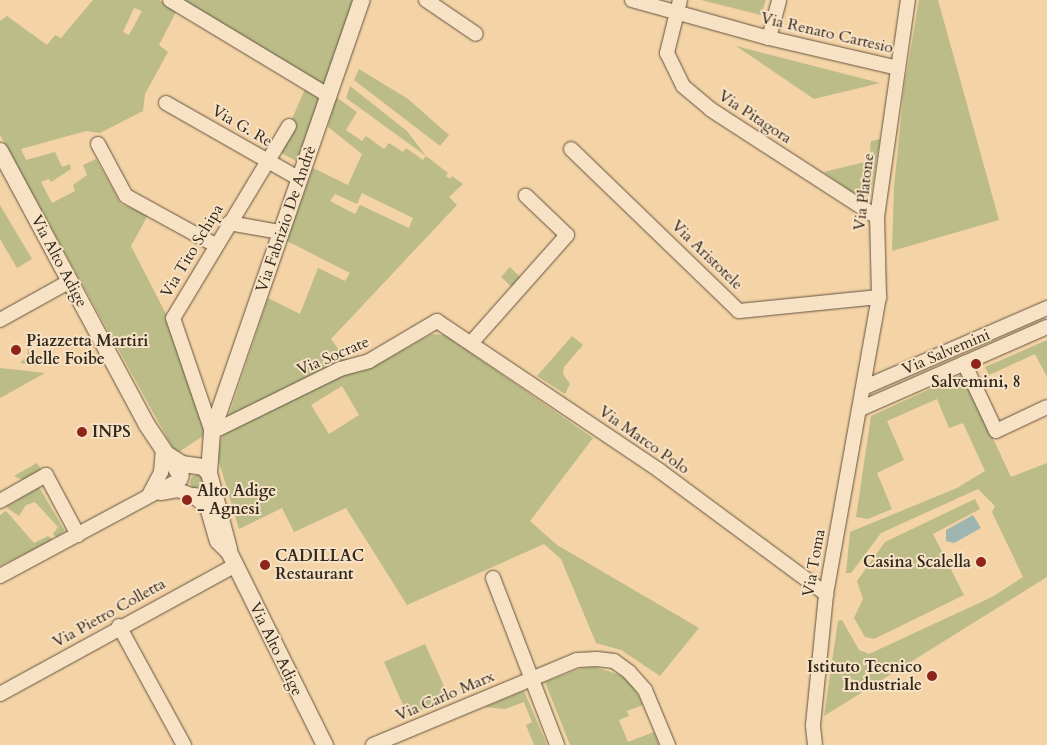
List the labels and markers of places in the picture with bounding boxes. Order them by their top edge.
place label: Piazzetta Martiri delle Foibe [26,331,148,369]
marker: Piazzetta Martiri delle Foibe [10,344,22,356]
marker: Salvemini, 8 [970,358,982,370]
place label: Salvemini, 8 [931,372,1021,392]
place label: INPS [92,422,131,442]
marker: INPS [76,426,88,438]
place label: Alto Adige - Agnesi [197,481,276,519]
marker: Alto Adige - Agnesi [181,494,193,506]
place label: CADILLAC Restaurant [275,546,364,584]
place label: Casina Scalella [863,552,971,572]
marker: Casina Scalella [975,556,987,568]
marker: CADILLAC Restaurant [259,559,271,571]
place label: Istituto Tecnico Industriale [807,657,922,695]
marker: Istituto Tecnico Industriale [926,670,938,682]

